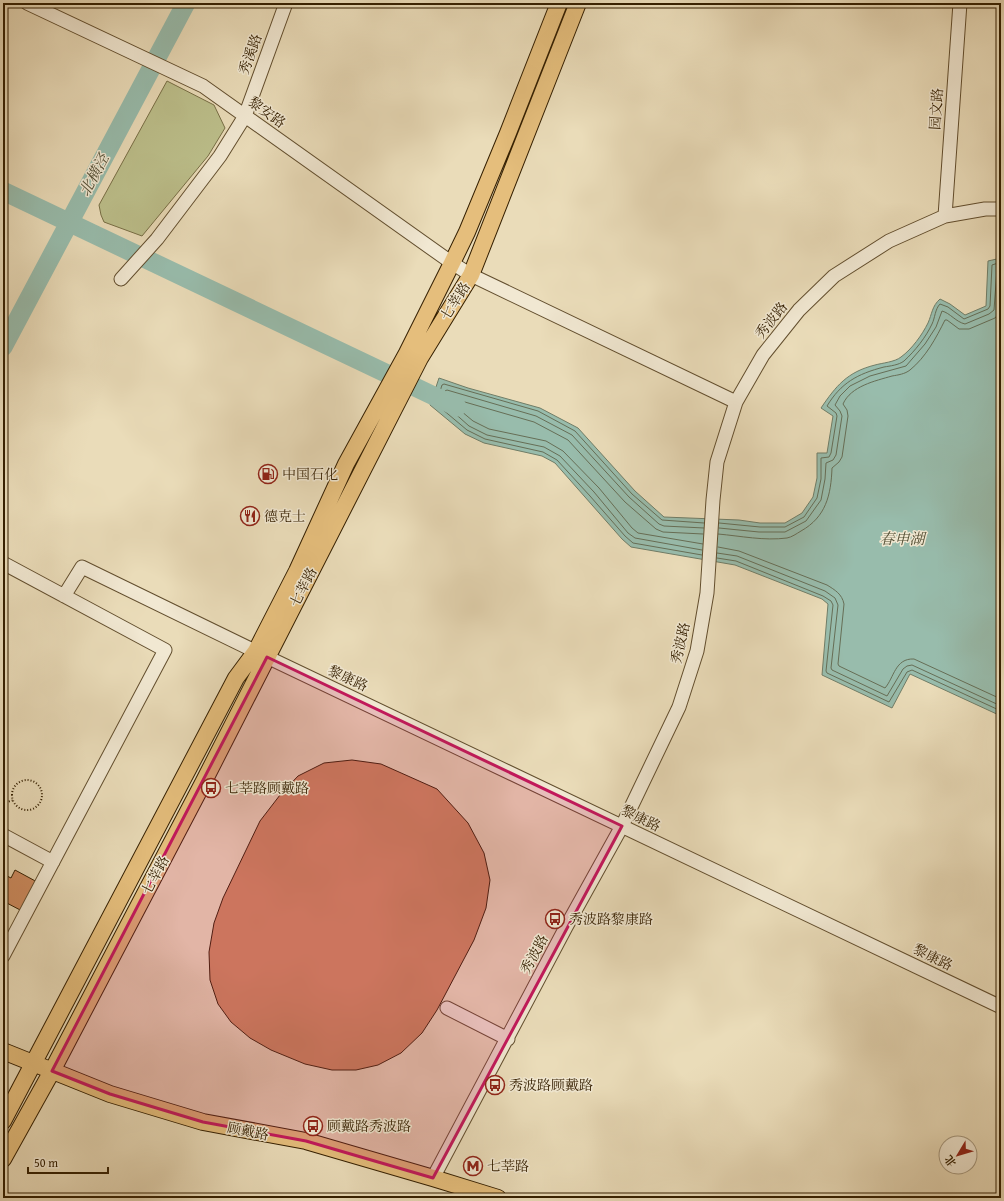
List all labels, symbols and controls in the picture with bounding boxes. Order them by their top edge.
street label: 秀溪路 [233,31,267,77]
street label: 园文路 [925,87,947,131]
street label: 黎安路 [244,92,290,132]
water label: 北横泾 [74,149,114,200]
street label: 七莘路 [435,278,475,324]
street label: 秀波路 [750,297,792,343]
fuel station icon: 中国石化 [257,463,279,485]
place label: 中国石化 [282,464,338,484]
restaurant icon: 德克士 [239,505,261,527]
place label: 德克士 [264,506,306,526]
water label: 春申湖 [879,528,927,549]
street label: 七莘路 [285,564,321,610]
street label: 秀波路 [666,620,694,666]
street label: 黎康路 [325,660,371,696]
bus stop icon: 七莘路顾戴路 [200,777,222,799]
place label: 七莘路顾戴路 [225,778,309,798]
street label: 黎康路 [618,800,664,836]
street label: 七莘路 [136,852,174,898]
bus stop icon: 秀波路黎康路 [544,908,566,930]
place label: 秀波路黎康路 [569,909,653,929]
street label: 秀波路 [515,931,553,977]
street label: 黎康路 [910,939,956,975]
bus stop icon: 秀波路顾戴路 [484,1074,506,1096]
place label: 秀波路顾戴路 [509,1075,593,1095]
bus stop icon: 顾戴路秀波路 [302,1115,324,1137]
place label: 顾戴路秀波路 [327,1116,411,1136]
street label: 顾戴路 [225,1117,271,1145]
north arrow [938,1135,978,1175]
scale bar [28,1149,108,1175]
text: 北 [940,1152,960,1170]
text: 50 m [34,1154,58,1171]
metro station icon: 七莘路 [462,1155,484,1177]
place label: 七莘路 [487,1156,529,1176]

